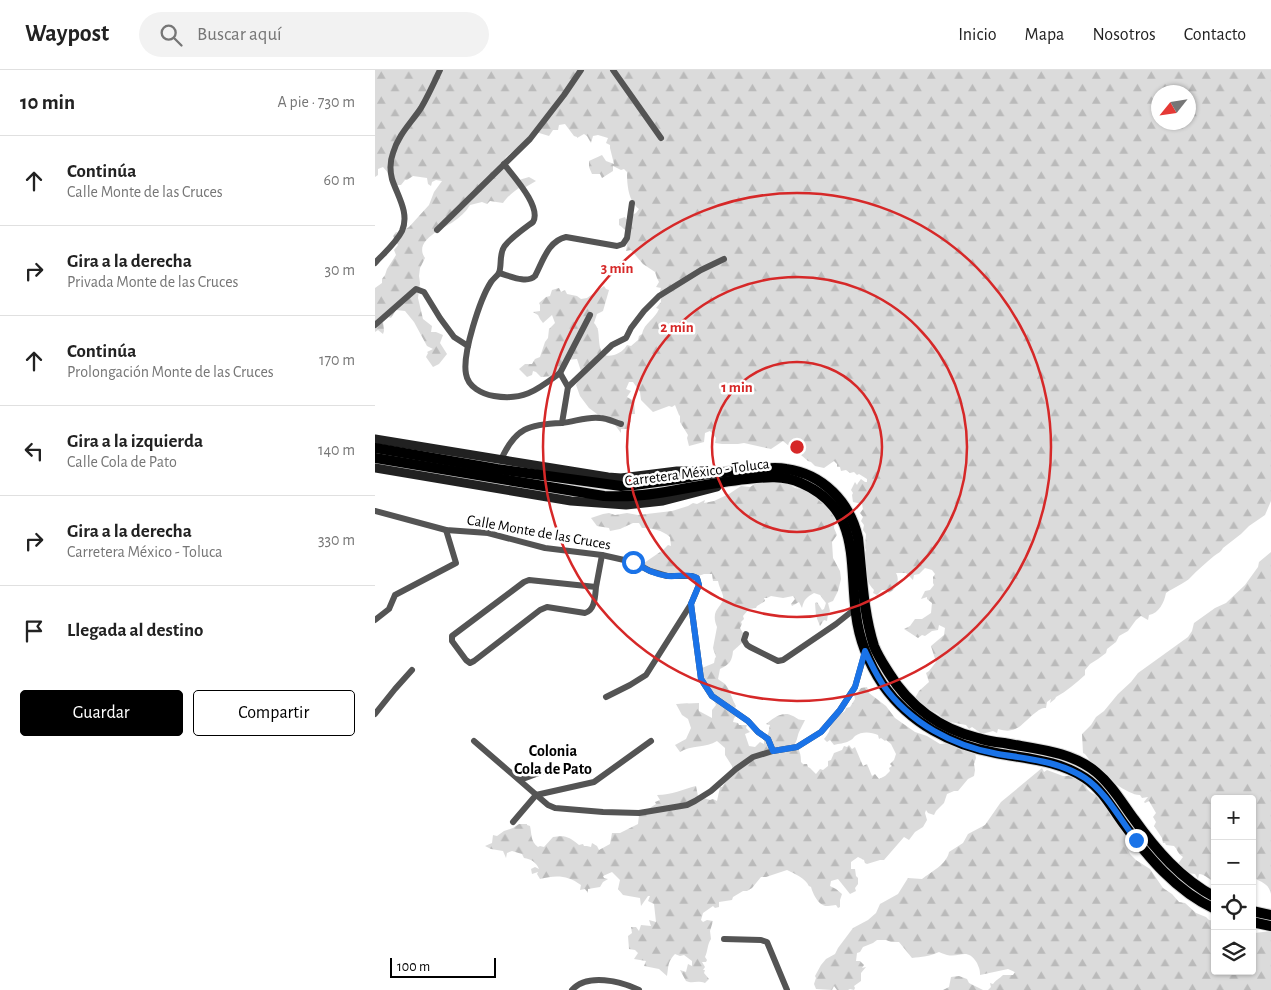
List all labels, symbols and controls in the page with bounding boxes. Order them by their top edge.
search box [139,12,489,57]
icon: search [157,21,185,49]
text: Waypost [25,22,109,46]
text: Buscar aquí [197,25,282,44]
text: Inicio [958,26,997,44]
text: Mapa [1025,26,1064,44]
text: Nosotros [1092,26,1156,44]
text: Contacto [1184,26,1246,44]
north arrow [1151,85,1196,130]
text: 10 min [20,92,75,113]
text: A pie · 730 m [278,94,355,110]
text: Continúa [67,162,136,181]
icon: ahead [20,167,48,195]
text: 60 m [324,172,355,188]
text: Calle Monte de las Cruces [67,184,223,200]
text: Gira a la derecha [67,252,192,271]
icon: right [20,257,48,285]
text: 3 min [601,261,633,276]
text: 30 m [325,262,355,278]
text: Privada Monte de las Cruces [67,274,238,290]
text: 2 min [660,320,694,335]
text: Continúa [67,342,136,361]
icon: ahead [20,347,48,375]
text: 170 m [319,352,355,368]
text: Prolongación Monte de las Cruces [67,364,274,380]
text: 1 min [721,380,753,395]
text: Gira a la izquierda [67,432,203,451]
icon: left [20,437,48,465]
centre of rings [788,438,806,456]
text: 140 m [318,442,355,458]
text: Calle Cola de Pato [67,454,177,470]
street label: Carretera México - Toluca [624,456,770,489]
street label: Calle Monte de las Cruces [466,512,612,553]
text: Gira a la derecha [67,522,192,541]
icon: right [20,527,48,555]
text: 330 m [318,532,355,548]
text: Carretera México - Toluca [67,544,222,560]
route start [622,551,645,574]
icon: arrive [20,617,48,645]
text: Llegada al destino [67,621,204,640]
button: Guardar [20,690,183,736]
button: Compartir [193,690,355,736]
district label: Colonia Cola de Pato [514,743,592,777]
map controls [1211,795,1256,975]
button: + [1211,795,1256,840]
route end [1125,829,1148,852]
button: − [1211,840,1256,885]
button: locate [1211,885,1256,930]
button: layers [1211,930,1256,975]
scale bar [390,955,496,978]
text: 100 m [397,960,430,974]

